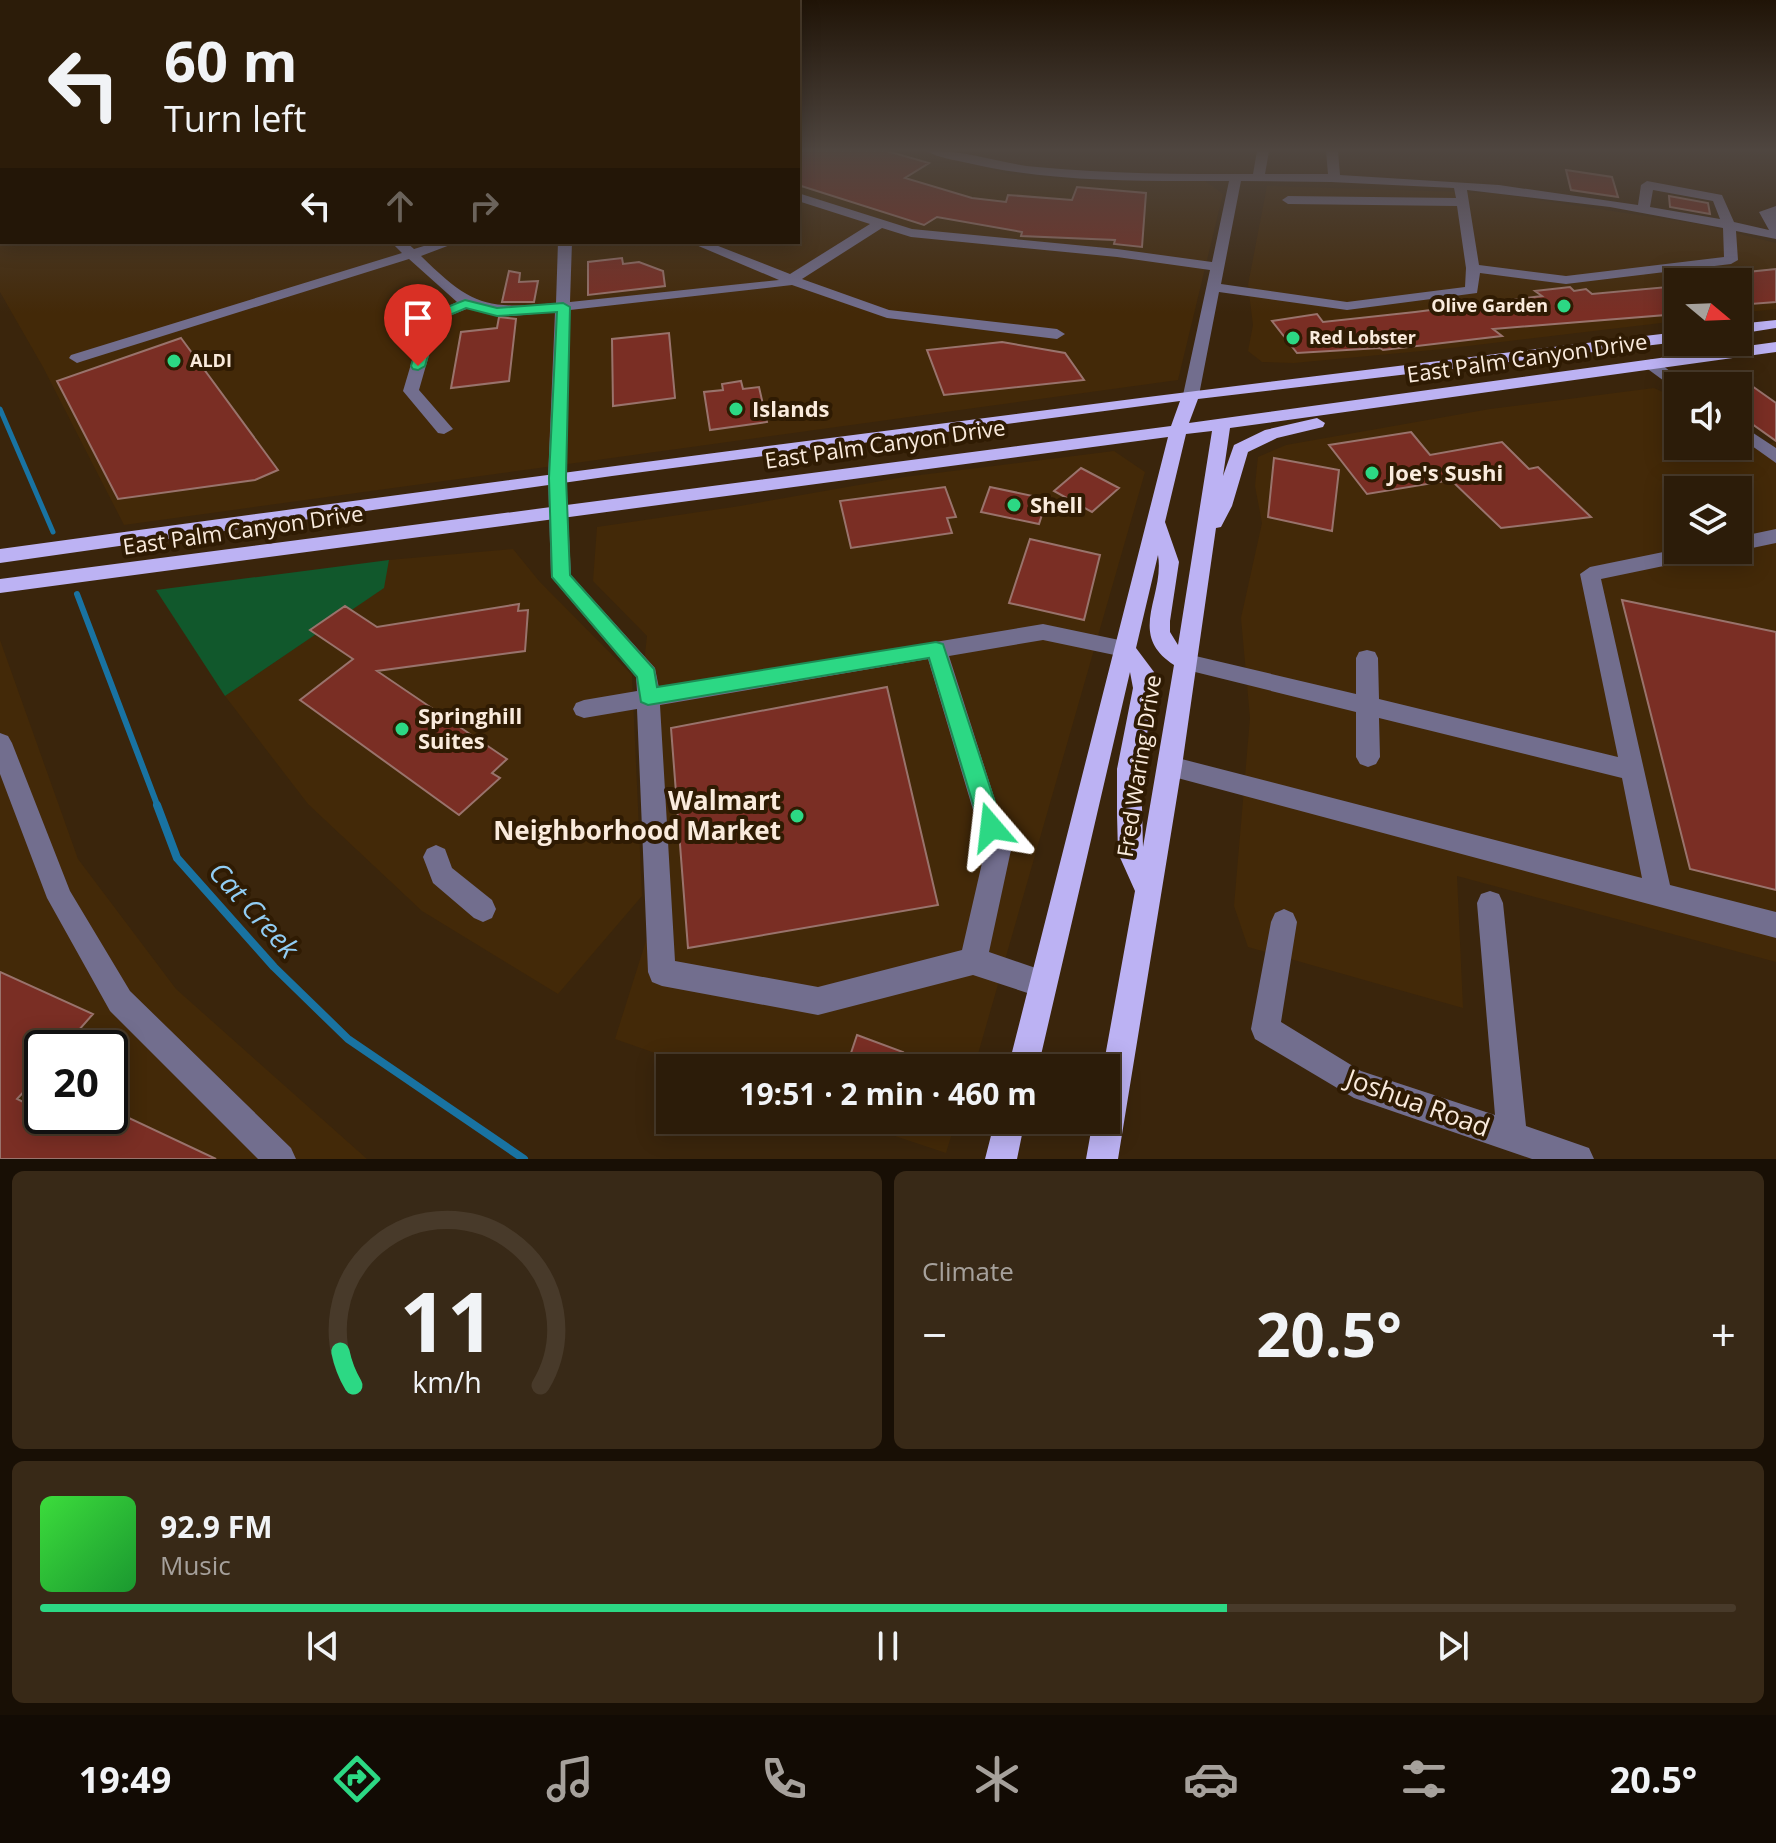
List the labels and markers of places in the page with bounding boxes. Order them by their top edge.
pin [384,284,452,366]
place label: Olive Garden [1431,293,1548,317]
marker: Olive Garden [1555,297,1573,315]
place label: Red Lobster [1309,325,1416,349]
marker: Red Lobster [1284,329,1302,347]
place label: ALDI [190,348,232,372]
marker: ALDI [165,352,183,370]
place label: Islands [752,393,830,423]
marker: Islands [727,400,745,418]
place label: Joe's Sushi [1386,457,1503,487]
marker: Joe's Sushi [1363,464,1381,482]
place label: Shell [1030,489,1083,519]
marker: Shell [1005,496,1023,514]
place label: Springhill Suites [418,700,522,755]
marker: Springhill Suites [393,720,411,738]
place label: Walmart Neighborhood Market [493,782,781,848]
marker: Walmart Neighborhood Market [788,807,806,825]

